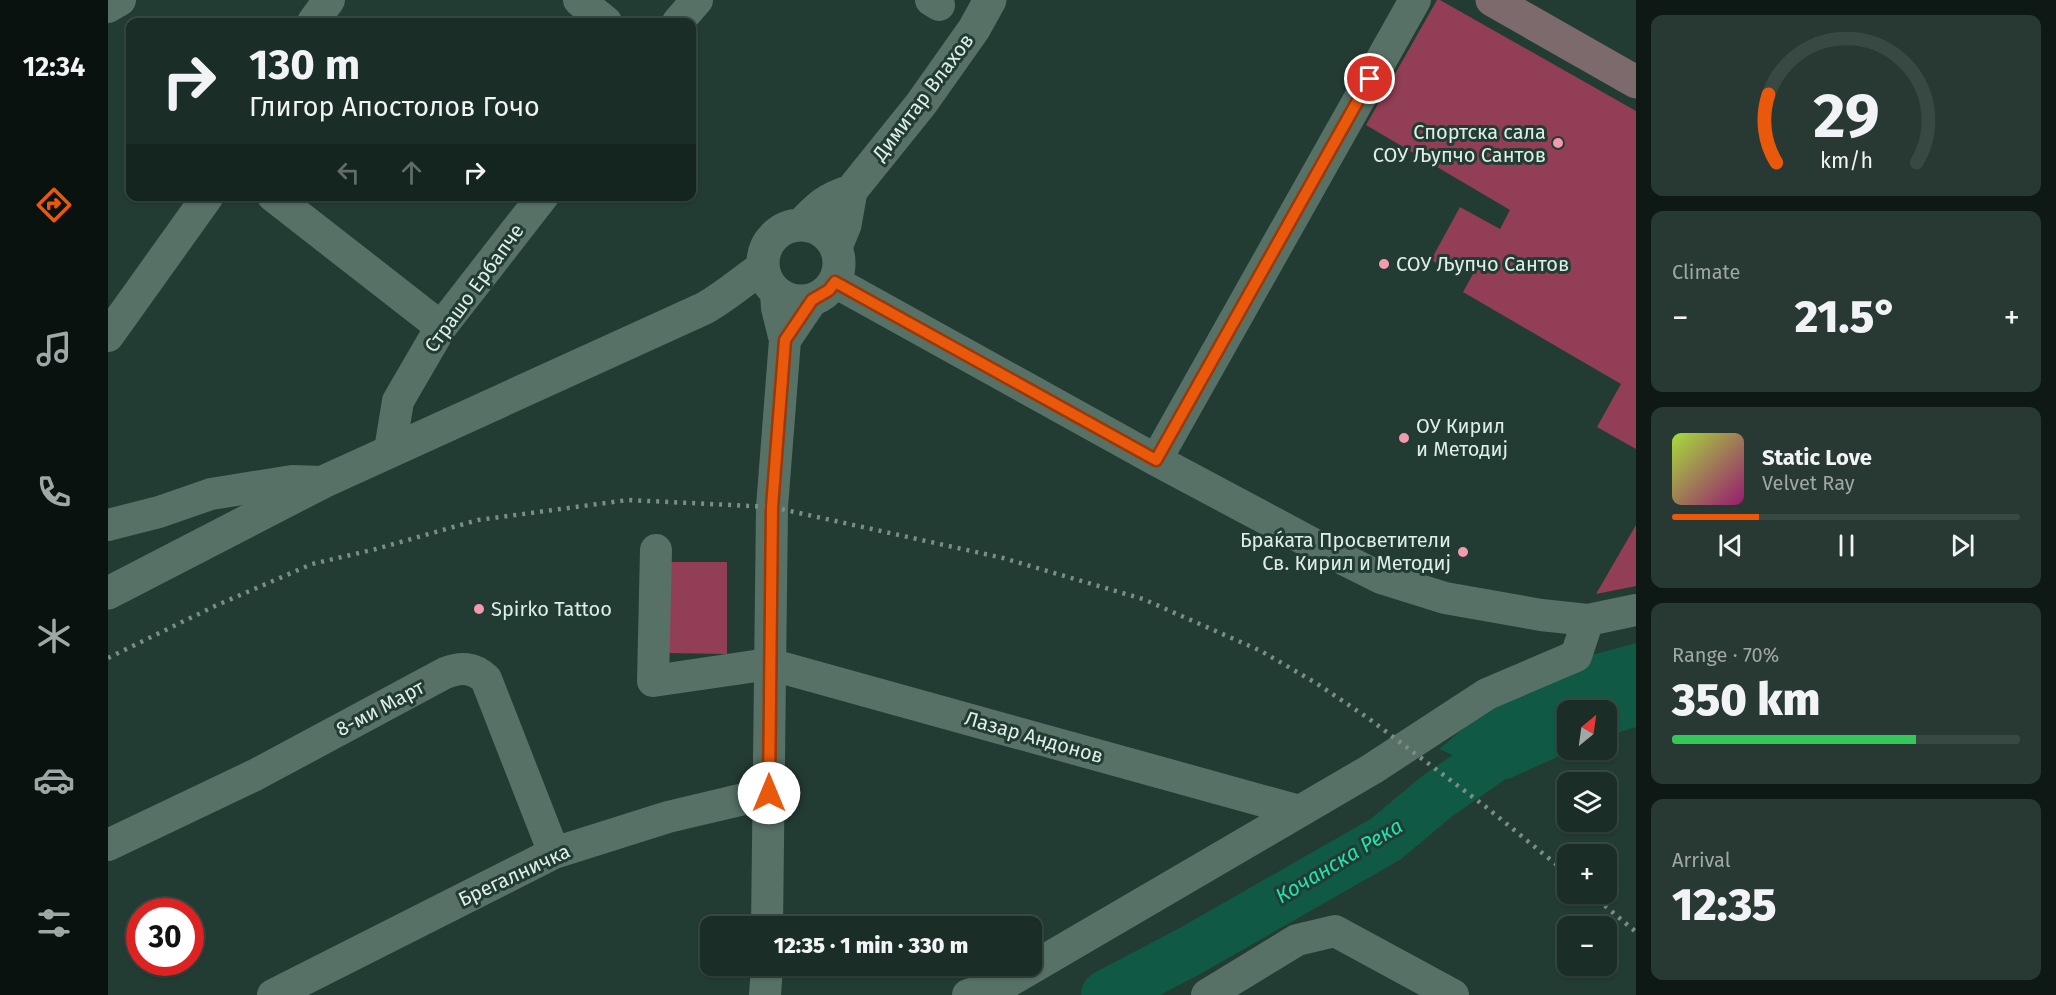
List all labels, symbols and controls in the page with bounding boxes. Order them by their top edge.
street label: Димитар Влахов [867,29,979,166]
text: 130 m [249,40,360,90]
icon: right [150,42,228,120]
text: 12:34 [23,51,85,83]
pin [1344,53,1395,104]
icon: arrive [1353,62,1386,95]
text: 29 [1813,79,1879,154]
text: Глигор Апостолов Гочо [249,91,540,123]
place label: Спортска сала СОУ Љупчо Сантов [1373,120,1546,167]
marker: Спортска сала СОУ Љупчо Сантов [1551,136,1565,150]
text: km/h [1819,148,1873,174]
icon: left [332,156,365,189]
icon: ahead [395,156,428,189]
icon: right [458,156,491,189]
icon: directions [33,184,75,226]
street label: Страшо Ербапче [419,219,529,357]
place label: СОУ Љупчо Сантов [1396,252,1569,276]
marker: СОУ Љупчо Сантов [1377,257,1391,271]
text: Climate [1672,260,1740,284]
text: 21.5° [1795,290,1897,344]
text: − [1672,298,1689,338]
text: + [2004,298,2020,338]
icon: music [33,328,75,370]
place label: ОУ Кирил и Методиј [1416,414,1508,461]
marker: ОУ Кирил и Методиј [1397,431,1411,445]
text: Static Love [1762,444,1872,471]
icon: phone [33,471,75,513]
text: Velvet Ray [1762,471,1855,495]
place label: Браќата Просветители Св. Кирил и Методиј [1240,528,1451,575]
icon: previous [1714,529,1747,562]
icon: pause [1830,529,1863,562]
icon: next [1946,529,1979,562]
marker: Браќата Просветители Св. Кирил и Методиј [1456,545,1470,559]
place label: Spirko Tattoo [491,597,612,621]
marker: Spirko Tattoo [472,602,486,616]
icon: climate [33,615,75,657]
text: Range · 70% [1672,643,1779,667]
text: 350 km [1672,673,1820,727]
street label: 8-ми Март [332,674,429,741]
north arrow [1557,700,1617,760]
map controls [1557,700,1617,976]
street label: Лазар Андонов [962,706,1106,768]
icon: car [33,759,75,801]
position arrow [737,761,801,825]
button: layers [1557,772,1617,832]
water label: Кочанска Река [1271,813,1407,909]
street label: Брегалничка [454,839,574,911]
button: + [1557,844,1617,904]
text: Arrival [1672,848,1731,872]
text: 12:35 [1672,878,1777,932]
speed limit sign: 30 [126,898,204,976]
icon: filters [33,902,75,944]
button: − [1557,916,1617,976]
text: 12:35 · 1 min · 330 m [774,932,968,959]

